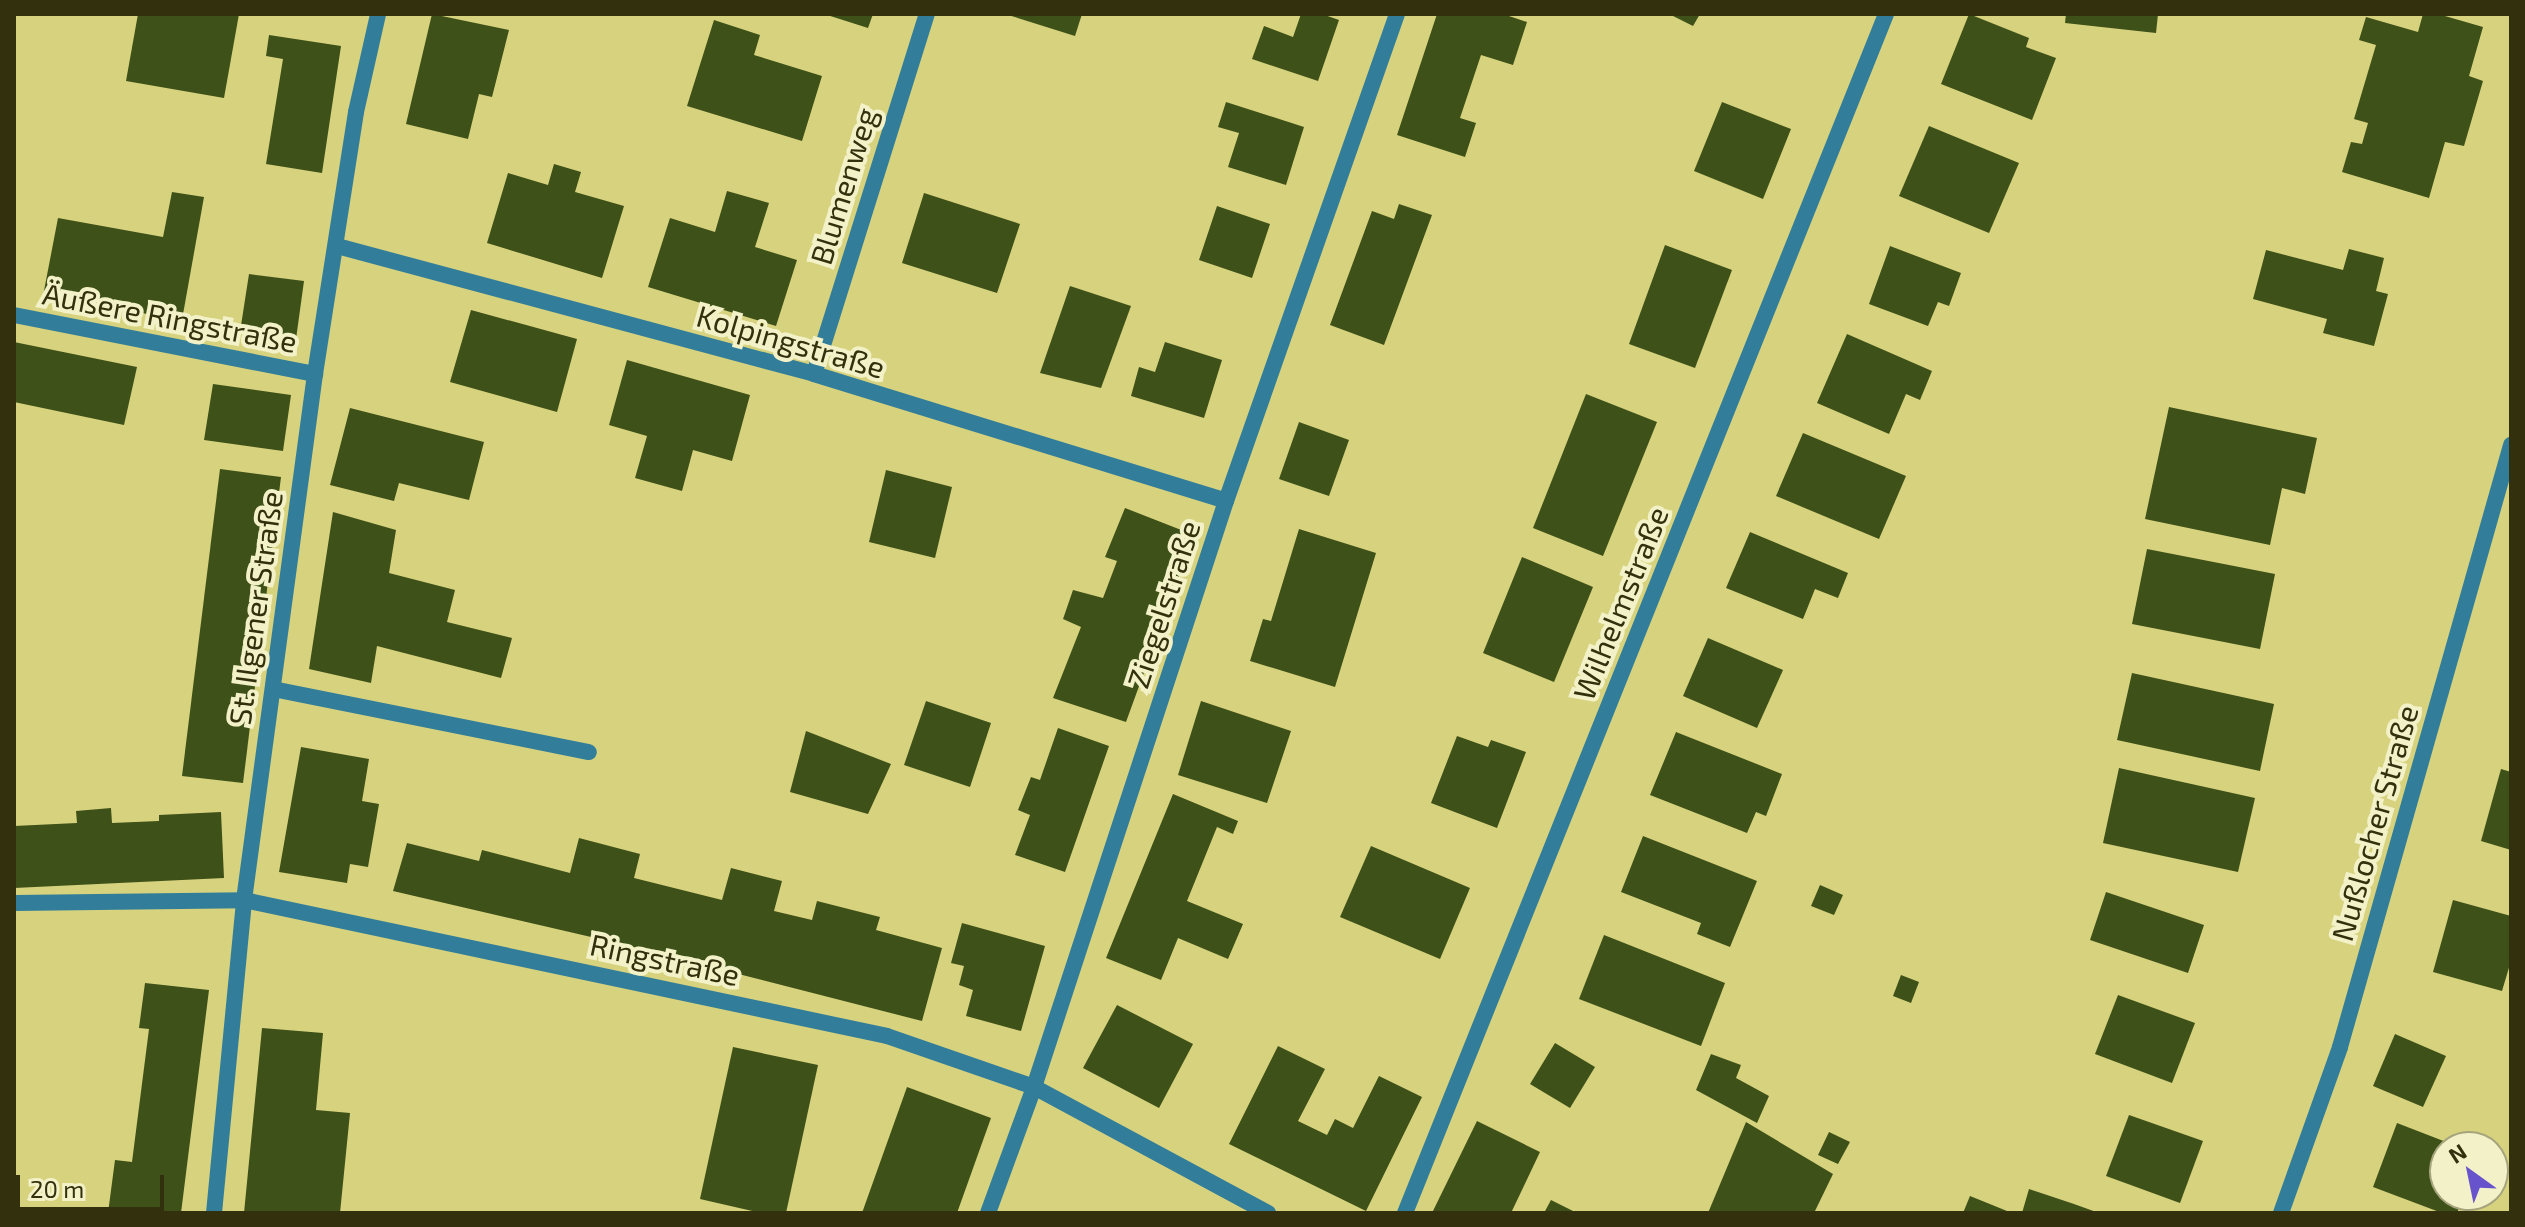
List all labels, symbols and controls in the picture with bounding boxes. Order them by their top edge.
street label: Blumenweg [802,103,884,269]
street label: Äußere Ringstraße [40,275,300,359]
street label: Kolpingstraße [693,297,889,385]
street label: St. Ilgener Straße [221,488,289,728]
street label: Wilhelmstraße [1565,501,1675,705]
street label: Ziegelstraße [1119,516,1207,692]
street label: Nußlocher Straße [2323,701,2425,945]
street label: Ringstraße [587,926,743,992]
north arrow [2429,1131,2509,1211]
text: N [2443,1137,2471,1168]
scale bar [20,1159,168,1209]
text: 20 m [30,1174,84,1203]

